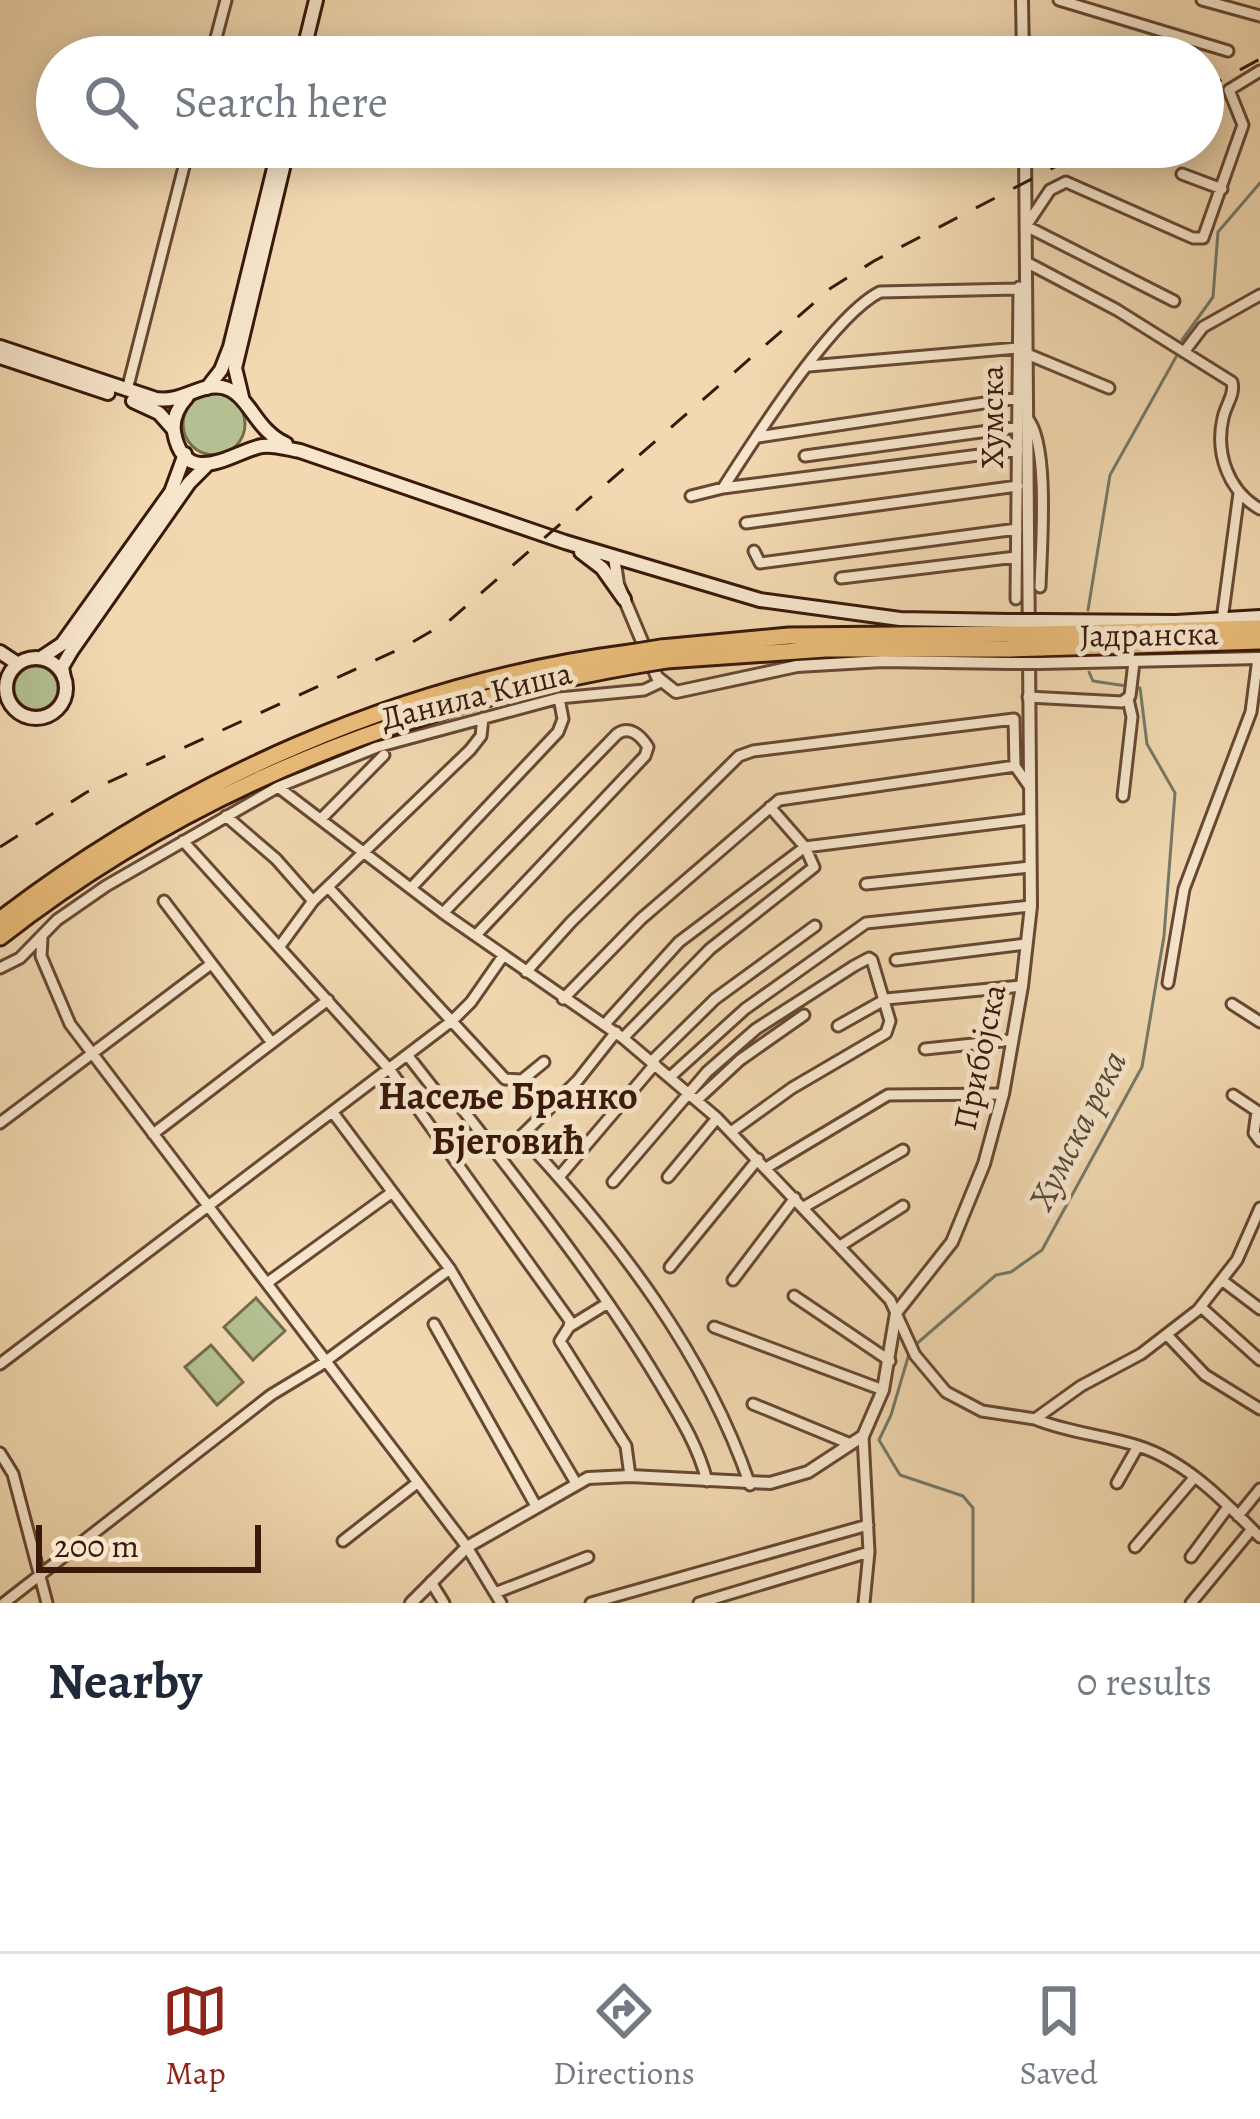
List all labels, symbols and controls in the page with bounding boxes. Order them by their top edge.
search box [36,36,1224,168]
icon: search [78,69,144,135]
text: Search here [174,71,388,133]
street label: Хумска [969,364,1014,469]
street label: Јадранска [1079,610,1220,658]
street label: Данила Киша [376,649,577,740]
street label: Прибојска [942,979,1017,1134]
water label: Хумска река [1015,1042,1138,1219]
district label: Насеље Бранко Бјеговић [378,1069,638,1167]
scale bar [36,1519,261,1572]
text: 200 m [54,1523,139,1568]
text: Nearby [48,1646,202,1716]
text: 0 results [1077,1655,1212,1708]
tab: Map [162,1978,228,2095]
tab: Directions [553,1978,695,2095]
tab: Saved [1019,1978,1098,2095]

